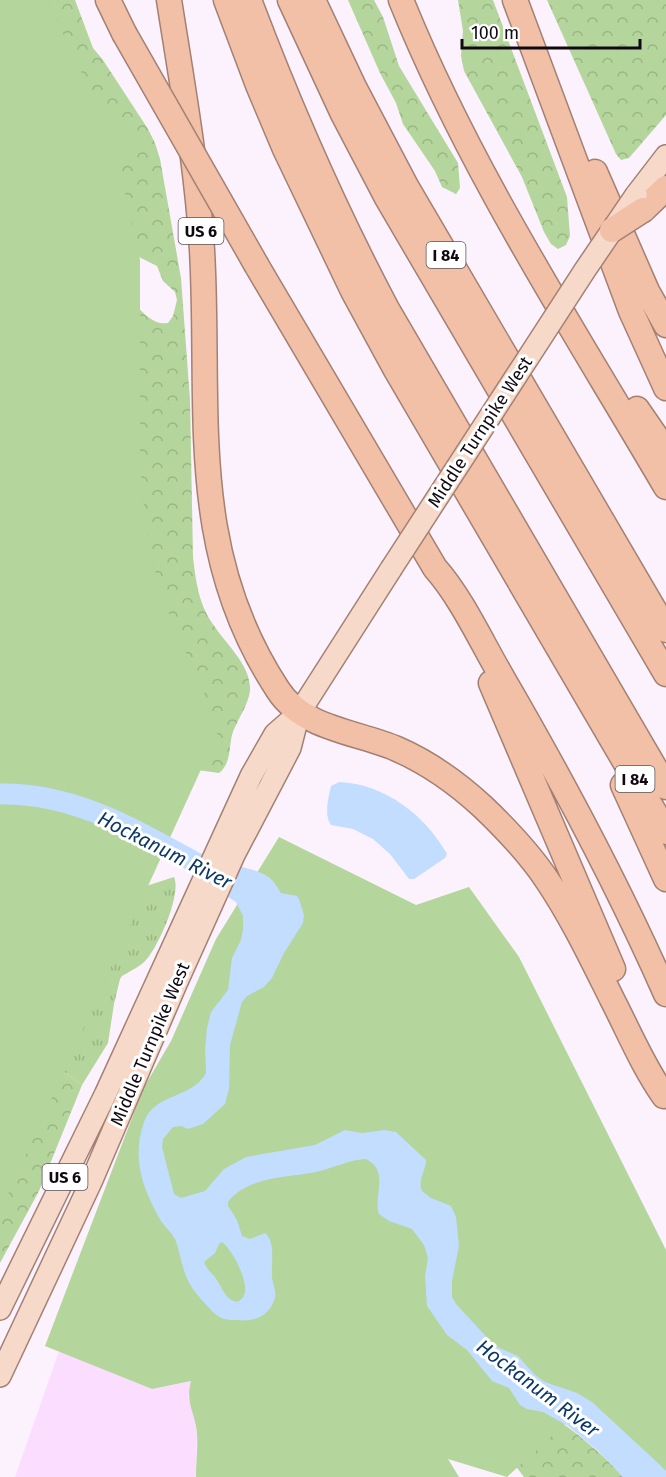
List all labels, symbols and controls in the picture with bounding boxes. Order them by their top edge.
scale bar [462,12,640,50]
text: 100 m [471,22,519,44]
road number: US 6 [178,218,224,244]
road number: I 84 [426,242,466,268]
street label: Middle Turnpike West [423,352,537,512]
road number: I 84 [616,766,654,792]
water label: Hockanum River [94,806,237,895]
street label: Middle Turnpike West [106,958,195,1129]
road number: US 6 [42,1164,88,1190]
water label: Hockanum River [472,1334,605,1443]

